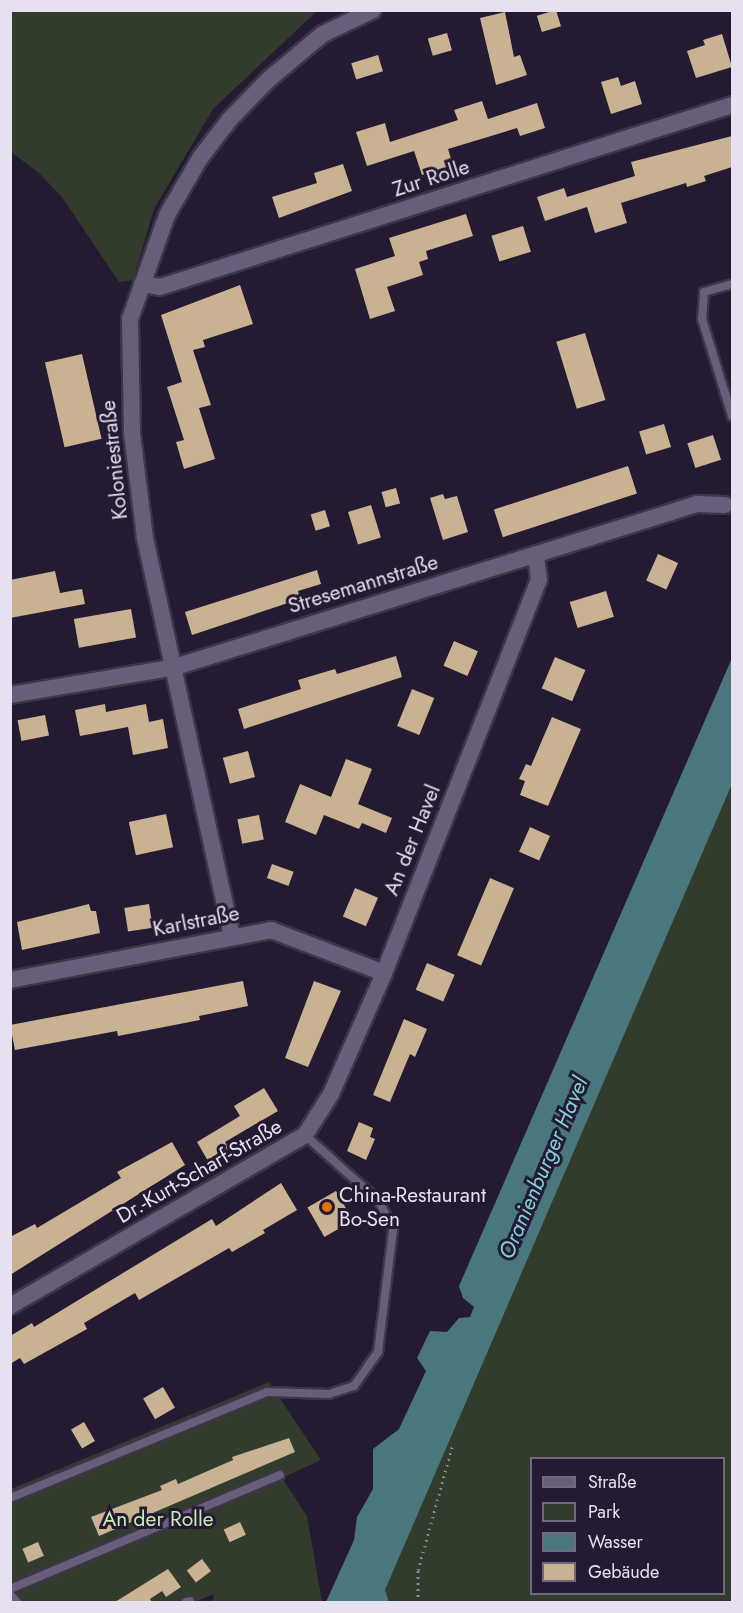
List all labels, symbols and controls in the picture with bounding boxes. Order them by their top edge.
street label: Zur Rolle [390,154,472,202]
street label: Koloniestraße [95,399,133,521]
street label: Stresemannstraße [285,549,441,619]
street label: An der Havel [378,781,446,899]
street label: Karlstraße [151,900,241,942]
water label: Oranienburger Havel [493,1073,593,1263]
street label: Dr.-Kurt-Scharf-Straße [112,1113,286,1229]
place label: China-Restaurant Bo-Sen [339,1182,486,1232]
marker: China-Restaurant Bo-Sen [320,1200,334,1214]
legend [530,1457,725,1595]
text: Straße [588,1469,636,1495]
text: Park [588,1499,620,1525]
park label: An der Rolle [102,1506,214,1532]
text: Wasser [588,1529,643,1555]
text: Gebäude [588,1559,659,1585]

